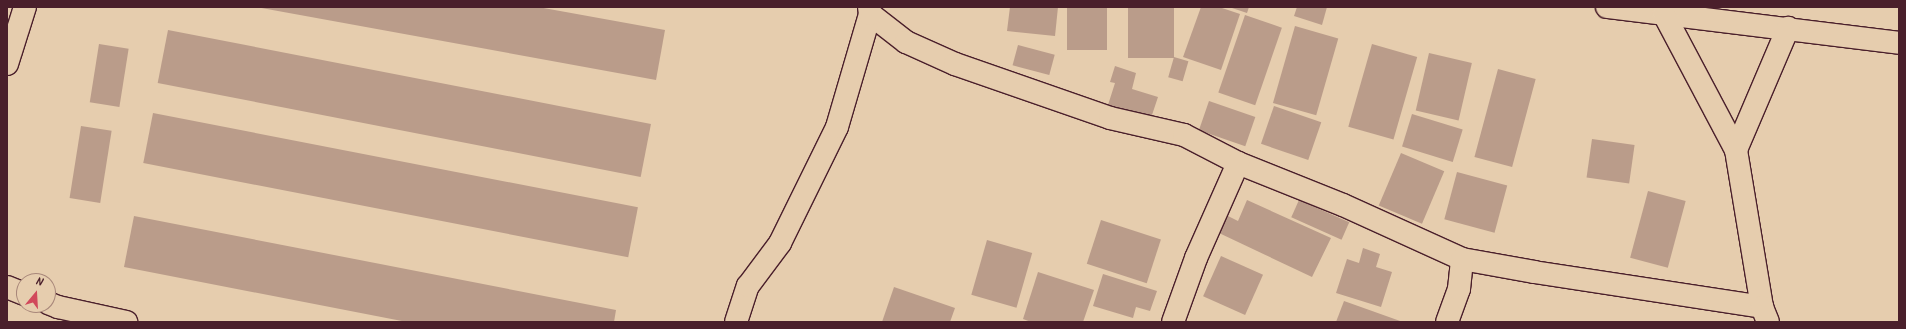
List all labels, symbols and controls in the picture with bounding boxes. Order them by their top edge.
north arrow [16,273,56,313]
text: N [33,273,45,292]

